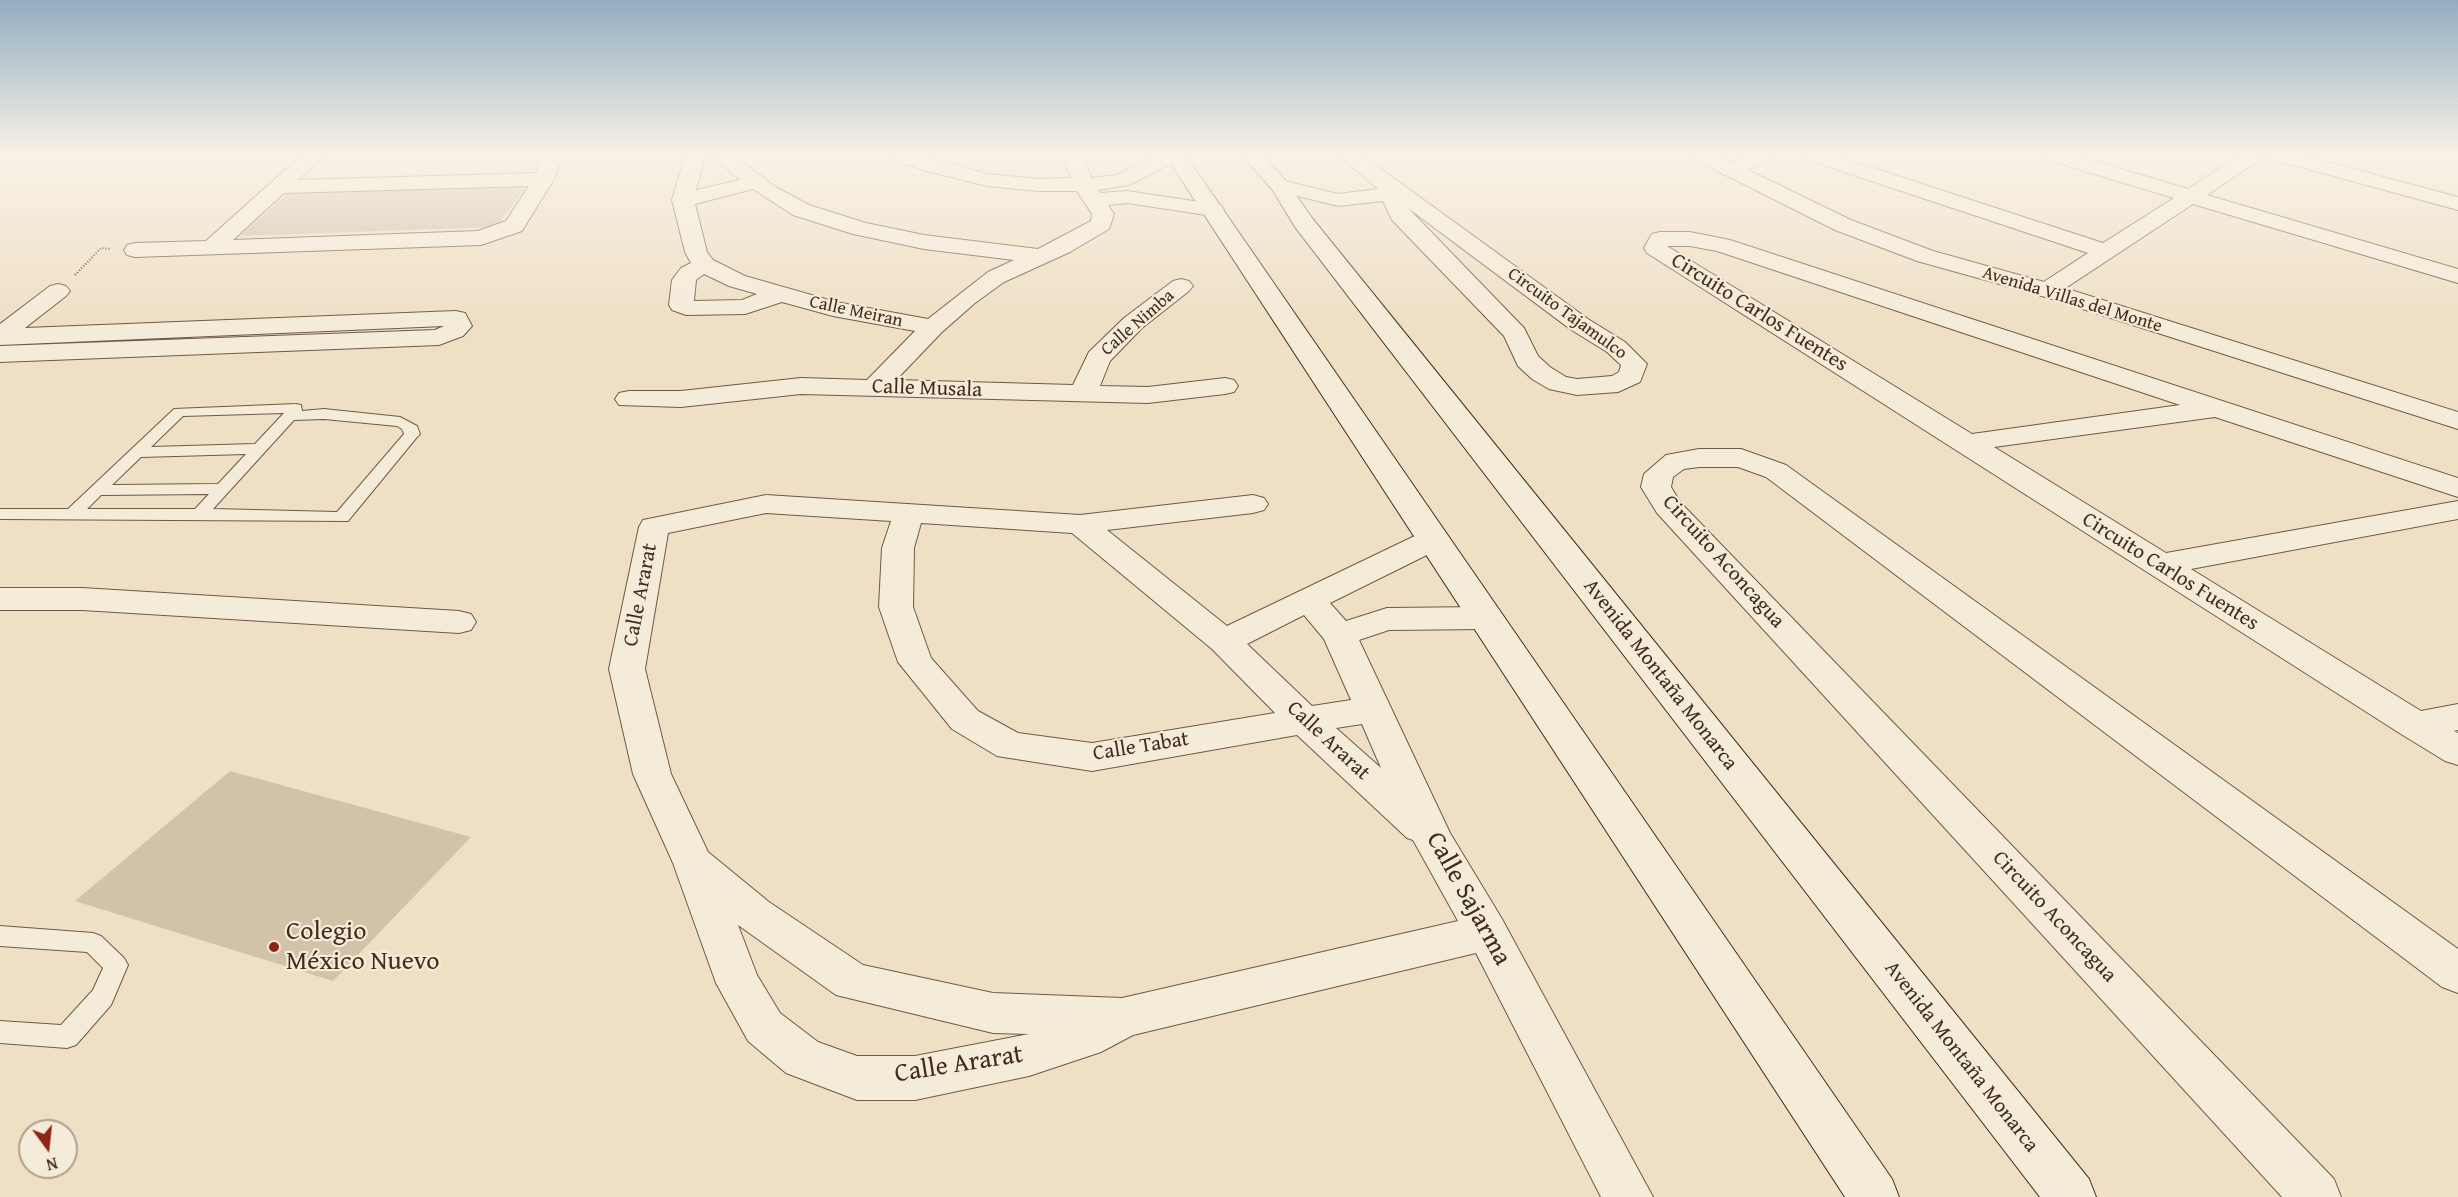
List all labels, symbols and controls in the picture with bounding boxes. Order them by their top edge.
street label: Circuito Carlos Fuentes [1666,248,1852,378]
street label: Avenida Villas del Monte [1980,262,2164,338]
street label: Circuito Tajamulco [1503,263,1631,365]
street label: Calle Nimba [1097,285,1179,361]
street label: Calle Meiran [807,292,905,332]
street label: Calle Musala [871,374,983,404]
street label: Circuito Aconcagua [1657,490,1789,634]
street label: Circuito Carlos Fuentes [2077,507,2263,637]
street label: Calle Ararat [619,541,663,649]
street label: Avenida Montaña Monarca [1578,574,1742,776]
street label: Calle Ararat [1281,696,1375,786]
street label: Calle Tabat [1091,727,1191,767]
street label: Calle Sajarma [1419,827,1517,971]
street label: Circuito Aconcagua [1987,846,2121,988]
place label: Colegio México Nuevo [286,916,440,978]
marker: Colegio México Nuevo [267,940,281,954]
street label: Avenida Montaña Monarca [1879,956,2043,1158]
street label: Calle Ararat [893,1039,1025,1091]
north arrow [18,1119,78,1179]
text: N [44,1151,60,1177]

